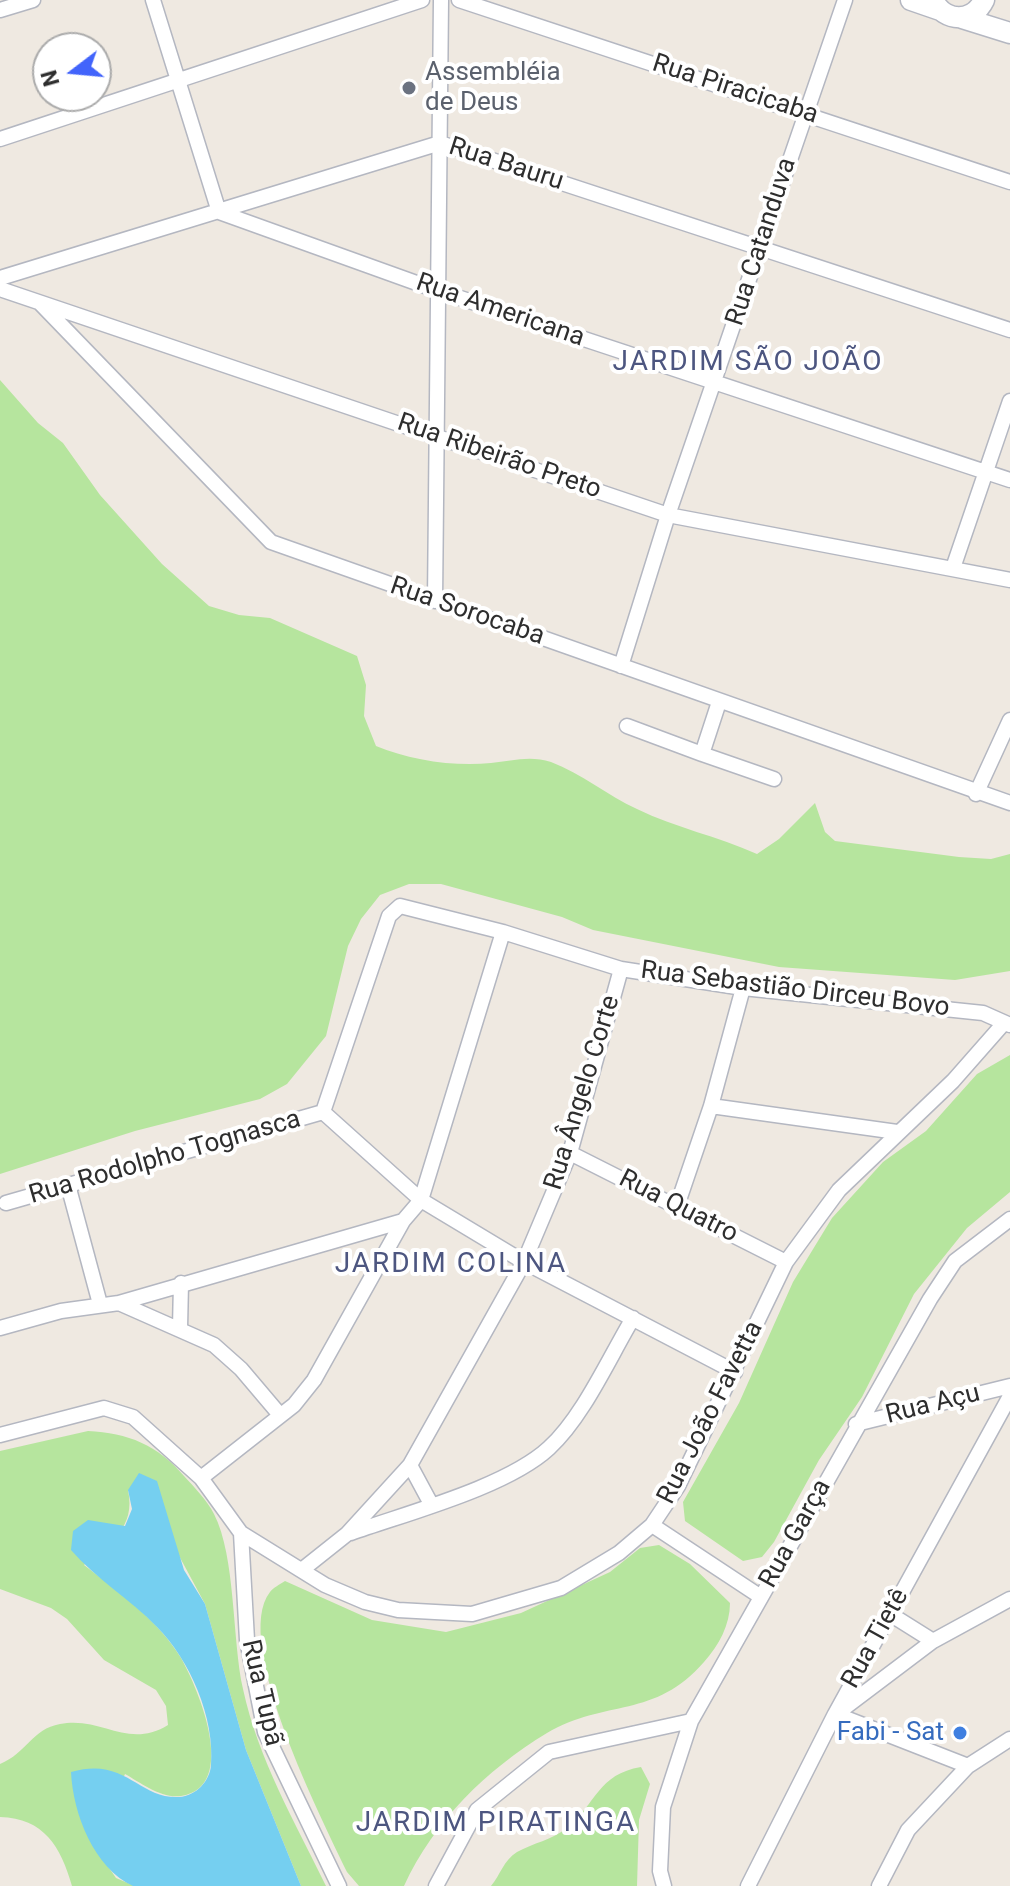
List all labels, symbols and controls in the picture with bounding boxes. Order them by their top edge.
north arrow [32,32,112,112]
street label: Rua Piracicaba [648,49,822,131]
place label: Assembléia de Deus [425,57,561,118]
text: N [36,67,65,89]
marker: Assembléia de Deus [400,79,418,97]
street label: Rua Bauru [445,132,567,198]
street label: Rua Catanduva [720,154,804,330]
street label: Rua Americana [412,268,588,354]
district label: JARDIM SÃO JOÃO [613,346,883,380]
street label: Rua Ribeirão Preto [393,407,605,507]
street label: Rua Sorocaba [386,571,548,653]
street label: Rua Sebastião Dirceu Bovo [639,956,951,1024]
street label: Rua Ângelo Corte [539,992,627,1194]
street label: Rua Rodolpho Tognasca [26,1104,304,1212]
street label: Rua Quatro [613,1164,743,1250]
district label: JARDIM COLINA [335,1248,567,1282]
street label: Rua João Favetta [652,1316,770,1510]
street label: Rua Açu [883,1378,983,1432]
street label: Rua Garça [753,1474,839,1594]
street label: Rua Tietê [836,1584,916,1694]
street label: Rua Tupã [234,1637,288,1749]
place label: Fabi - Sat [837,1717,944,1749]
marker: Fabi - Sat [951,1724,969,1742]
district label: JARDIM PIRATINGA [356,1807,636,1841]

